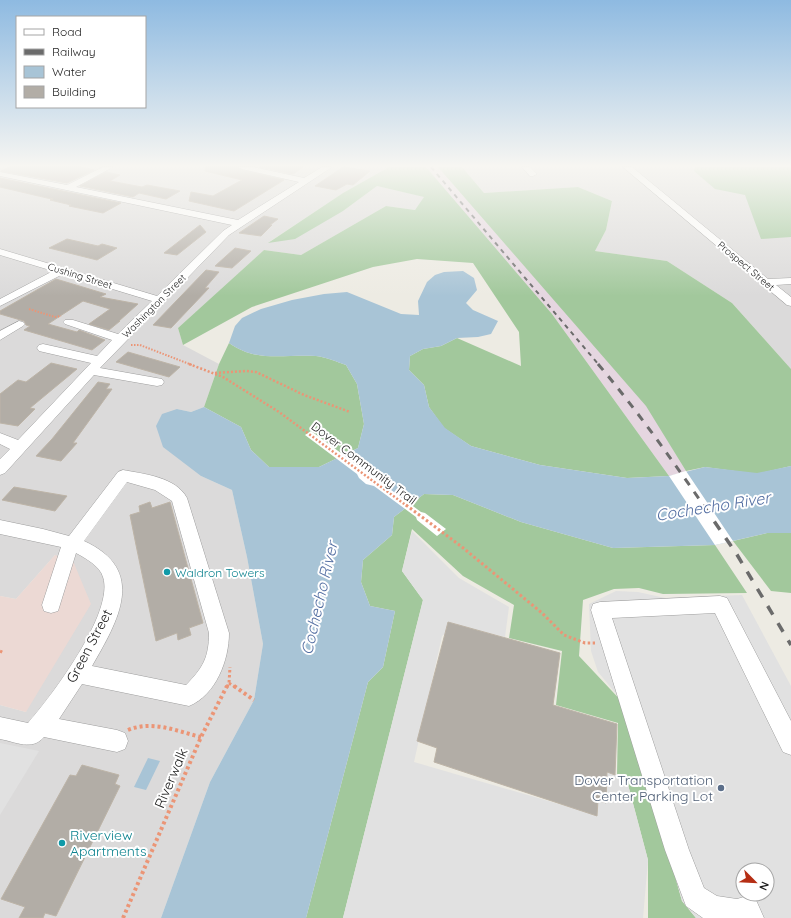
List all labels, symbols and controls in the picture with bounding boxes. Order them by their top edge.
legend [16,16,146,108]
text: Road [52,24,82,39]
text: Railway [52,44,96,59]
text: Water [52,64,87,79]
text: Building [52,84,96,99]
street label: Prospect Street [715,238,778,294]
street label: Cushing Street [46,260,114,292]
street label: Washington Street [119,271,189,341]
street label: Dover Community Trail [308,419,420,507]
water label: Cochecho River [654,487,773,525]
water label: Cochecho River [296,538,342,657]
place label: Waldron Towers [175,565,265,580]
marker: Waldron Towers [162,567,172,577]
street label: Green Street [62,606,116,686]
street label: Riverwalk [150,745,192,811]
place label: Dover Transportation Center Parking Lot [574,771,713,805]
marker: Dover Transportation Center Parking Lot [716,783,726,793]
place label: Riverview Apartments [70,826,147,860]
marker: Riverview Apartments [57,838,67,848]
north arrow [735,862,775,902]
text: N [756,880,772,893]

